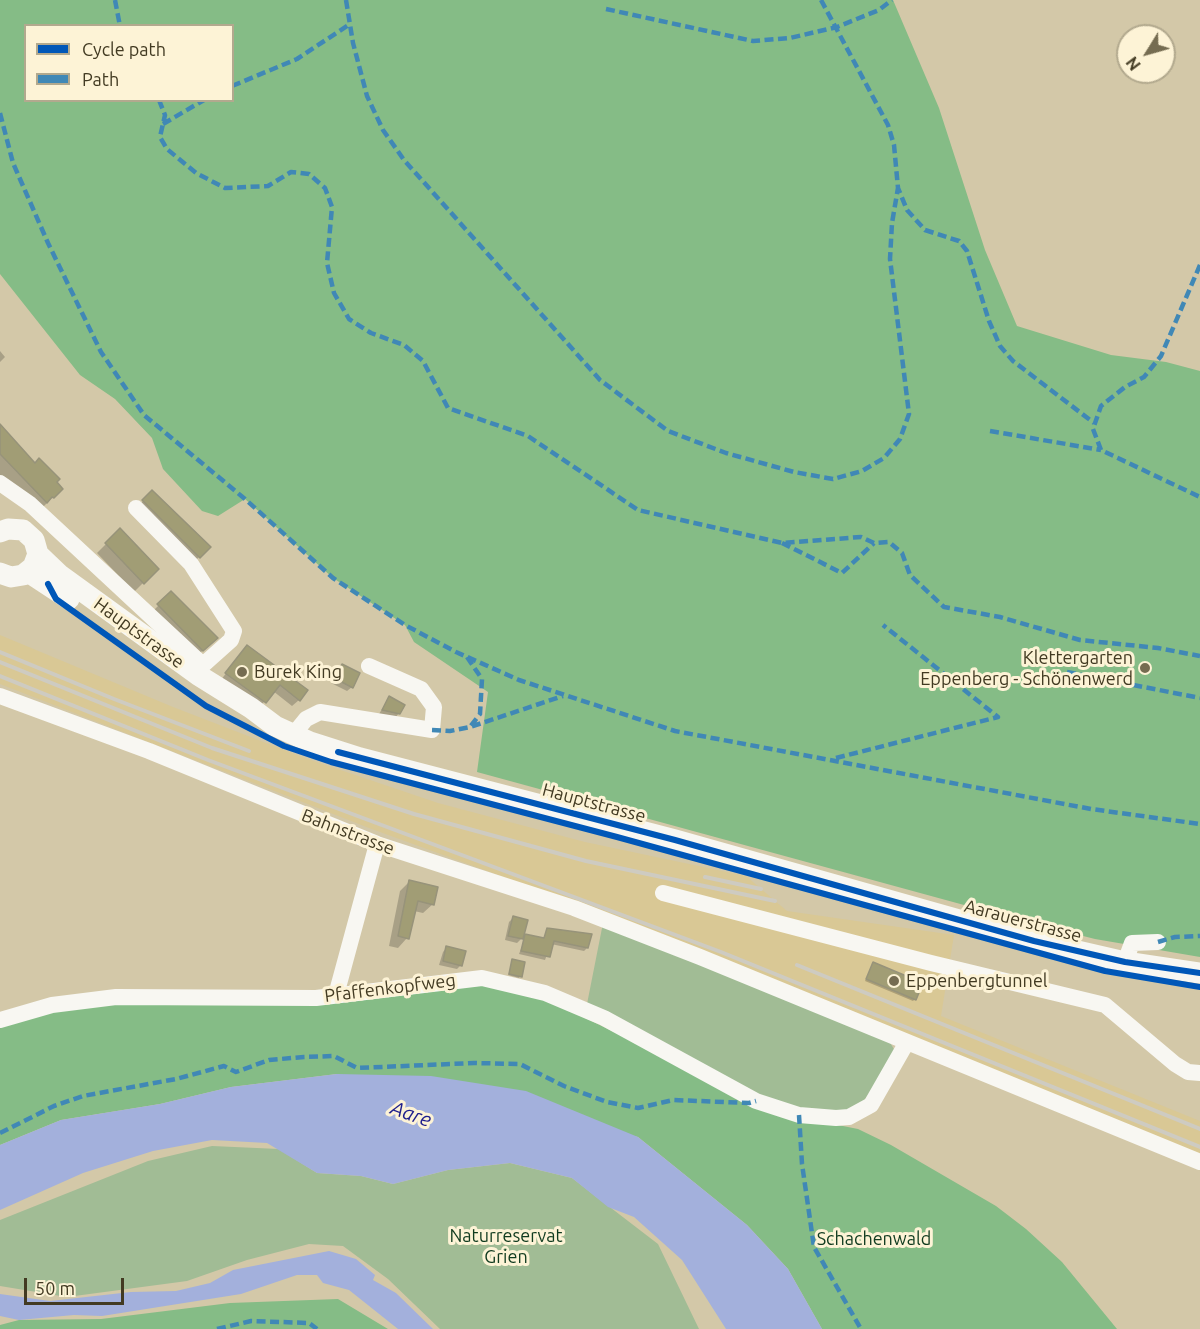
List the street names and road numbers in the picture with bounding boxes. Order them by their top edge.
street label: Hauptstrasse [90,593,188,673]
street label: Hauptstrasse [540,779,648,827]
street label: Bahnstrasse [299,804,397,860]
street label: Aarauerstrasse [962,895,1084,947]
street label: Pfaffenkopfweg [323,969,457,1007]

